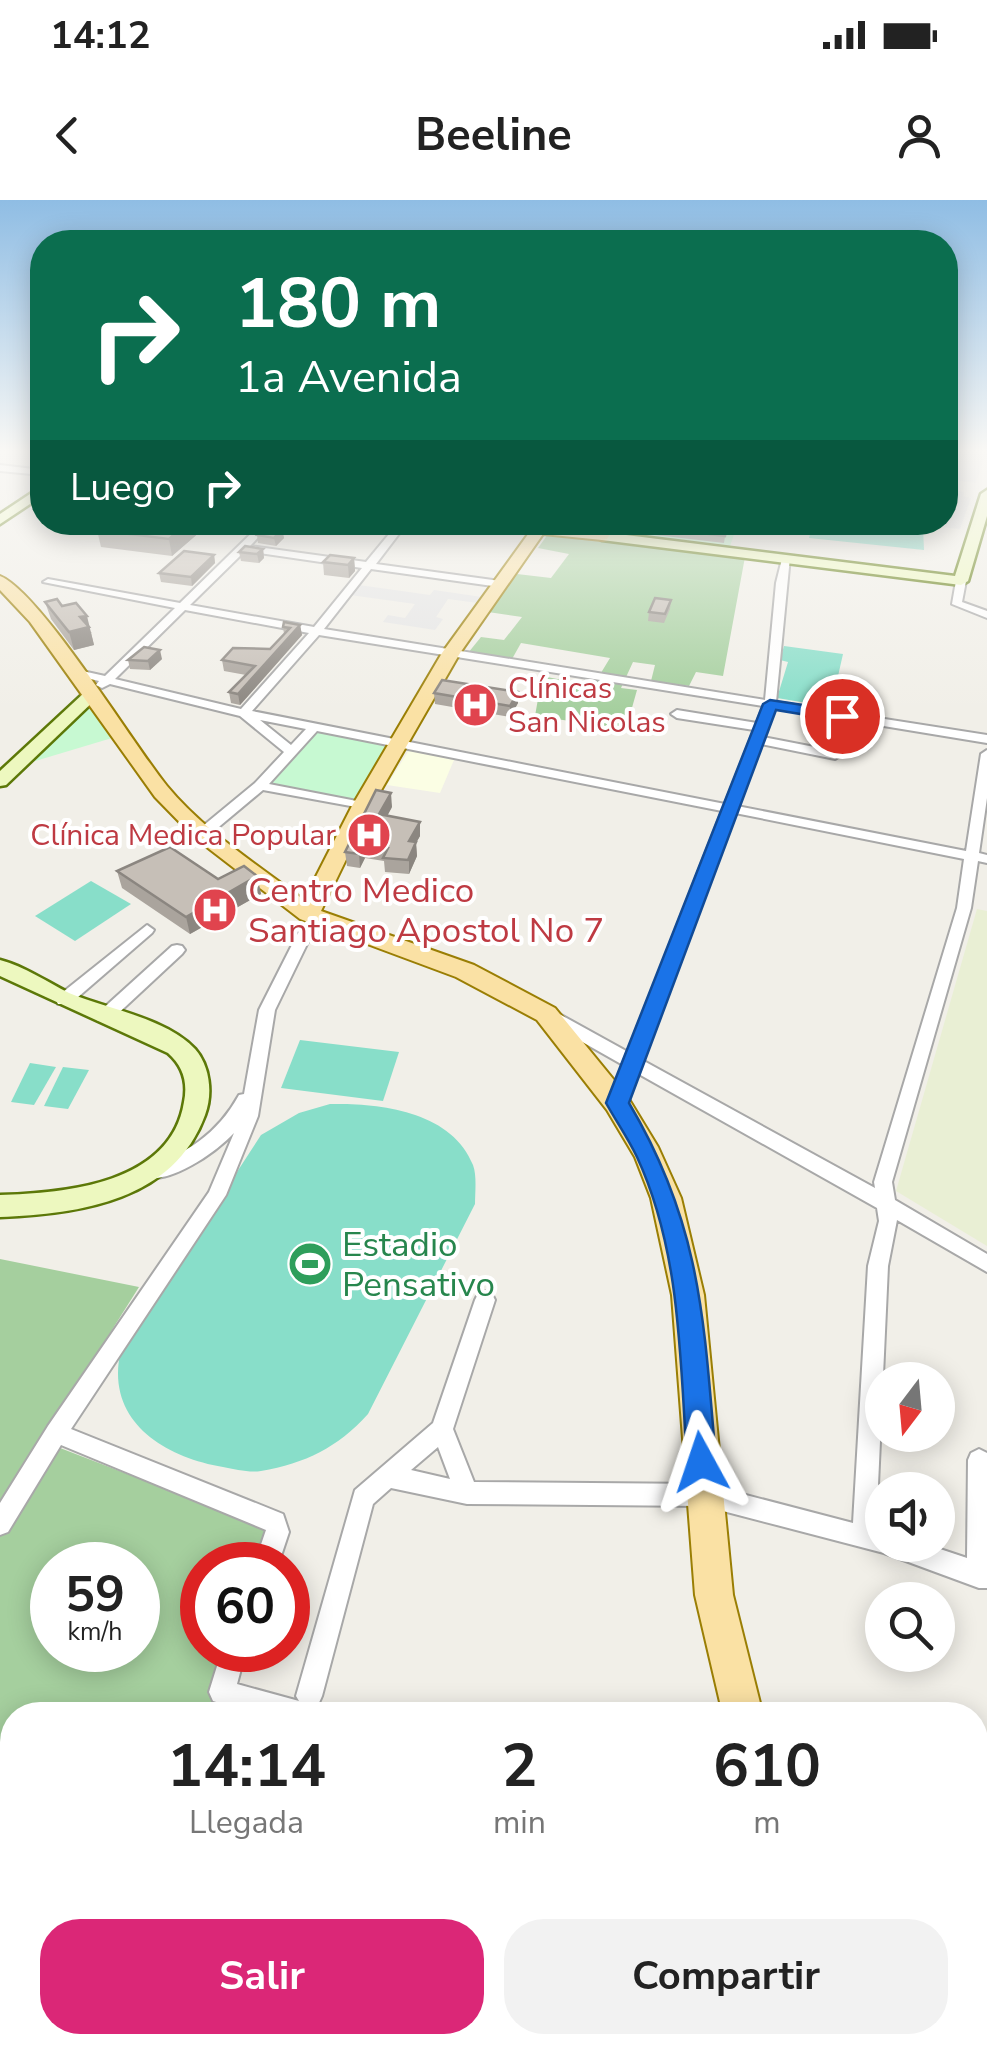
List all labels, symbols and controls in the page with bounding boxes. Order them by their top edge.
text: 14:12 [50,10,151,61]
text: Beeline [415,105,572,166]
icon: back [40,108,95,163]
icon: person [892,108,947,163]
text: 180 m [235,256,441,352]
icon: right [70,270,200,400]
text: 1a Avenida [235,347,462,408]
icon: right [195,460,250,515]
text: Luego [70,462,175,513]
place label: Clínicas San Nicolas [508,668,666,743]
pin [800,674,885,759]
hospital icon: Clínicas San Nicolas [452,682,498,728]
icon: arrive [815,689,870,744]
hospital icon: Clínica Medica Popular [346,812,392,858]
place label: Clínica Medica Popular [30,815,336,856]
place label: Centro Medico Santiago Apostol No 7 [248,867,604,954]
hospital icon: Centro Medico Santiago Apostol No 7 [192,887,238,933]
place label: Estadio Pensativo [342,1221,495,1308]
sports icon: Estadio Pensativo [287,1241,333,1287]
north arrow [865,1362,955,1452]
map controls [865,1362,955,1672]
position arrow [649,1410,753,1514]
button: sound [865,1472,955,1562]
speed limit sign: 60 [180,1542,310,1672]
text: 59 [65,1560,125,1629]
button: search [865,1582,955,1672]
text: km/h [67,1615,123,1649]
text: 14:14 [167,1725,326,1807]
text: 2 [501,1725,537,1807]
text: 610 [713,1725,821,1807]
text: Llegada [189,1801,304,1844]
text: min [493,1801,546,1844]
text: m [753,1801,781,1844]
button: Salir [40,1919,484,2034]
button: Compartir [504,1919,948,2034]

